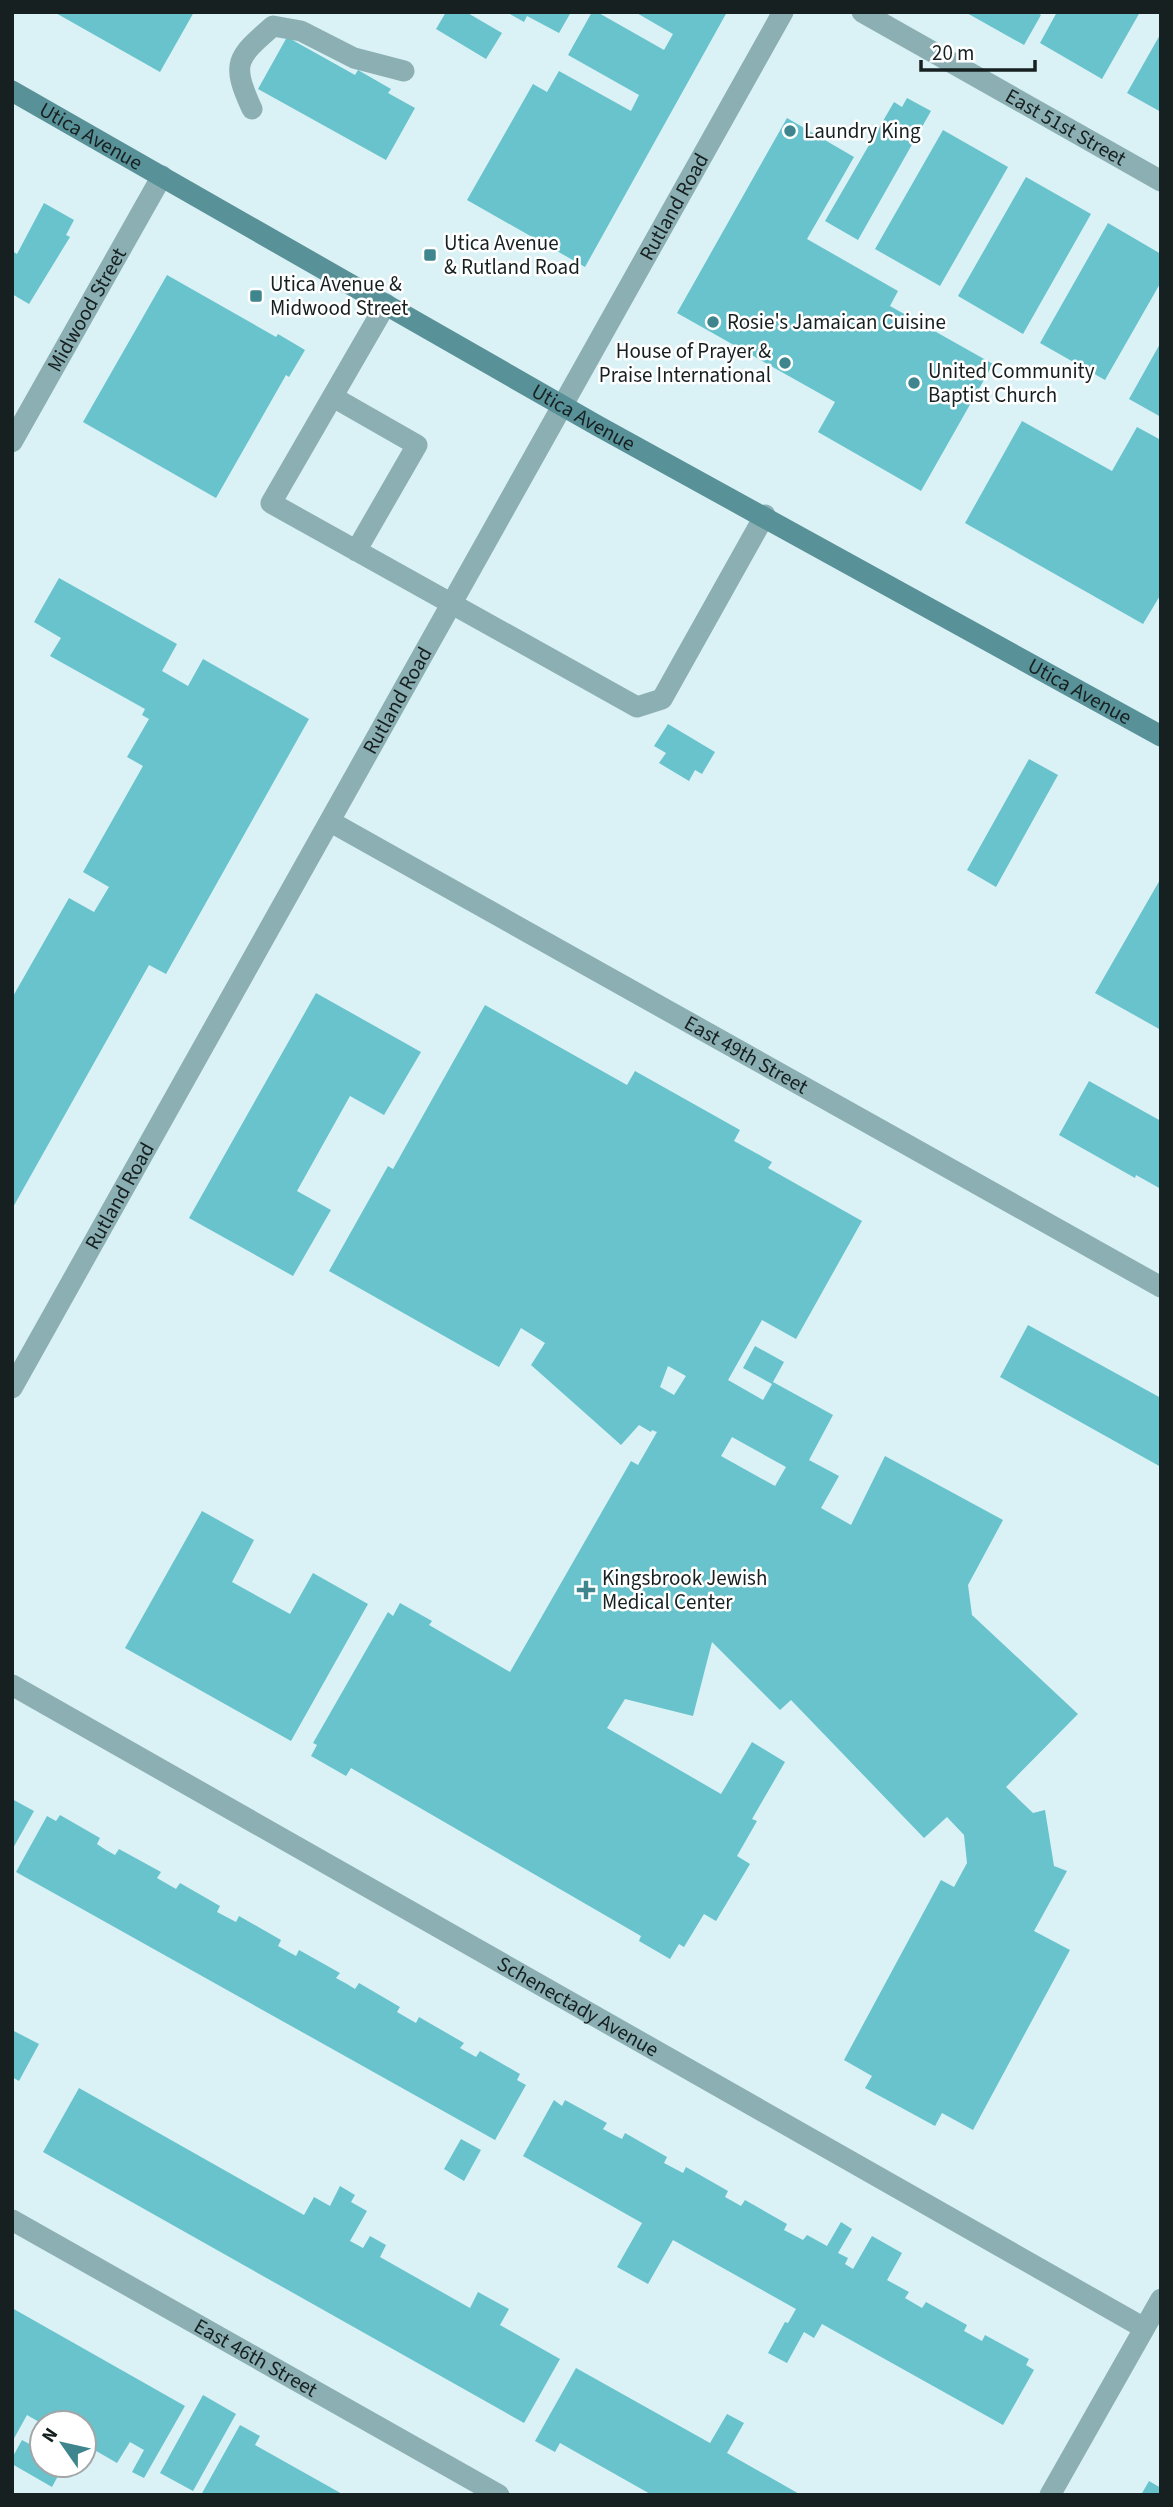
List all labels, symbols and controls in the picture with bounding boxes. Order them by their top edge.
scale bar [921,28,1035,72]
text: 20 m [932,38,974,68]
street label: East 51st Street [1000,81,1132,173]
street label: Utica Avenue [34,95,148,178]
place label: Laundry King [804,116,921,146]
marker: Laundry King [782,123,798,139]
street label: Rutland Road [632,148,716,266]
place label: Utica Avenue & Rutland Road [444,228,580,282]
street label: Midwood Street [40,242,134,377]
marker: Utica Avenue & Rutland Road [422,247,438,263]
place label: Utica Avenue & Midwood Street [270,269,408,323]
marker: Utica Avenue & Midwood Street [248,288,264,304]
place label: Rosie's Jamaican Cuisine [727,307,946,337]
marker: Rosie's Jamaican Cuisine [705,314,721,330]
place label: House of Prayer & Praise International [599,336,771,390]
marker: House of Prayer & Praise International [777,355,793,371]
place label: United Community Baptist Church [928,356,1095,410]
marker: United Community Baptist Church [906,375,922,391]
street label: Utica Avenue [526,376,641,459]
street label: Rutland Road [355,641,439,760]
street label: Utica Avenue [1022,650,1137,732]
street label: East 49th Street [679,1008,814,1101]
street label: Rutland Road [77,1137,162,1255]
place label: Kingsbrook Jewish Medical Center [602,1563,767,1617]
marker: Kingsbrook Jewish Medical Center [576,1580,596,1600]
street label: Schenectady Avenue [492,1949,664,2064]
street label: East 46th Street [189,2311,323,2405]
north arrow [28,2409,98,2479]
text: N [35,2423,65,2448]

